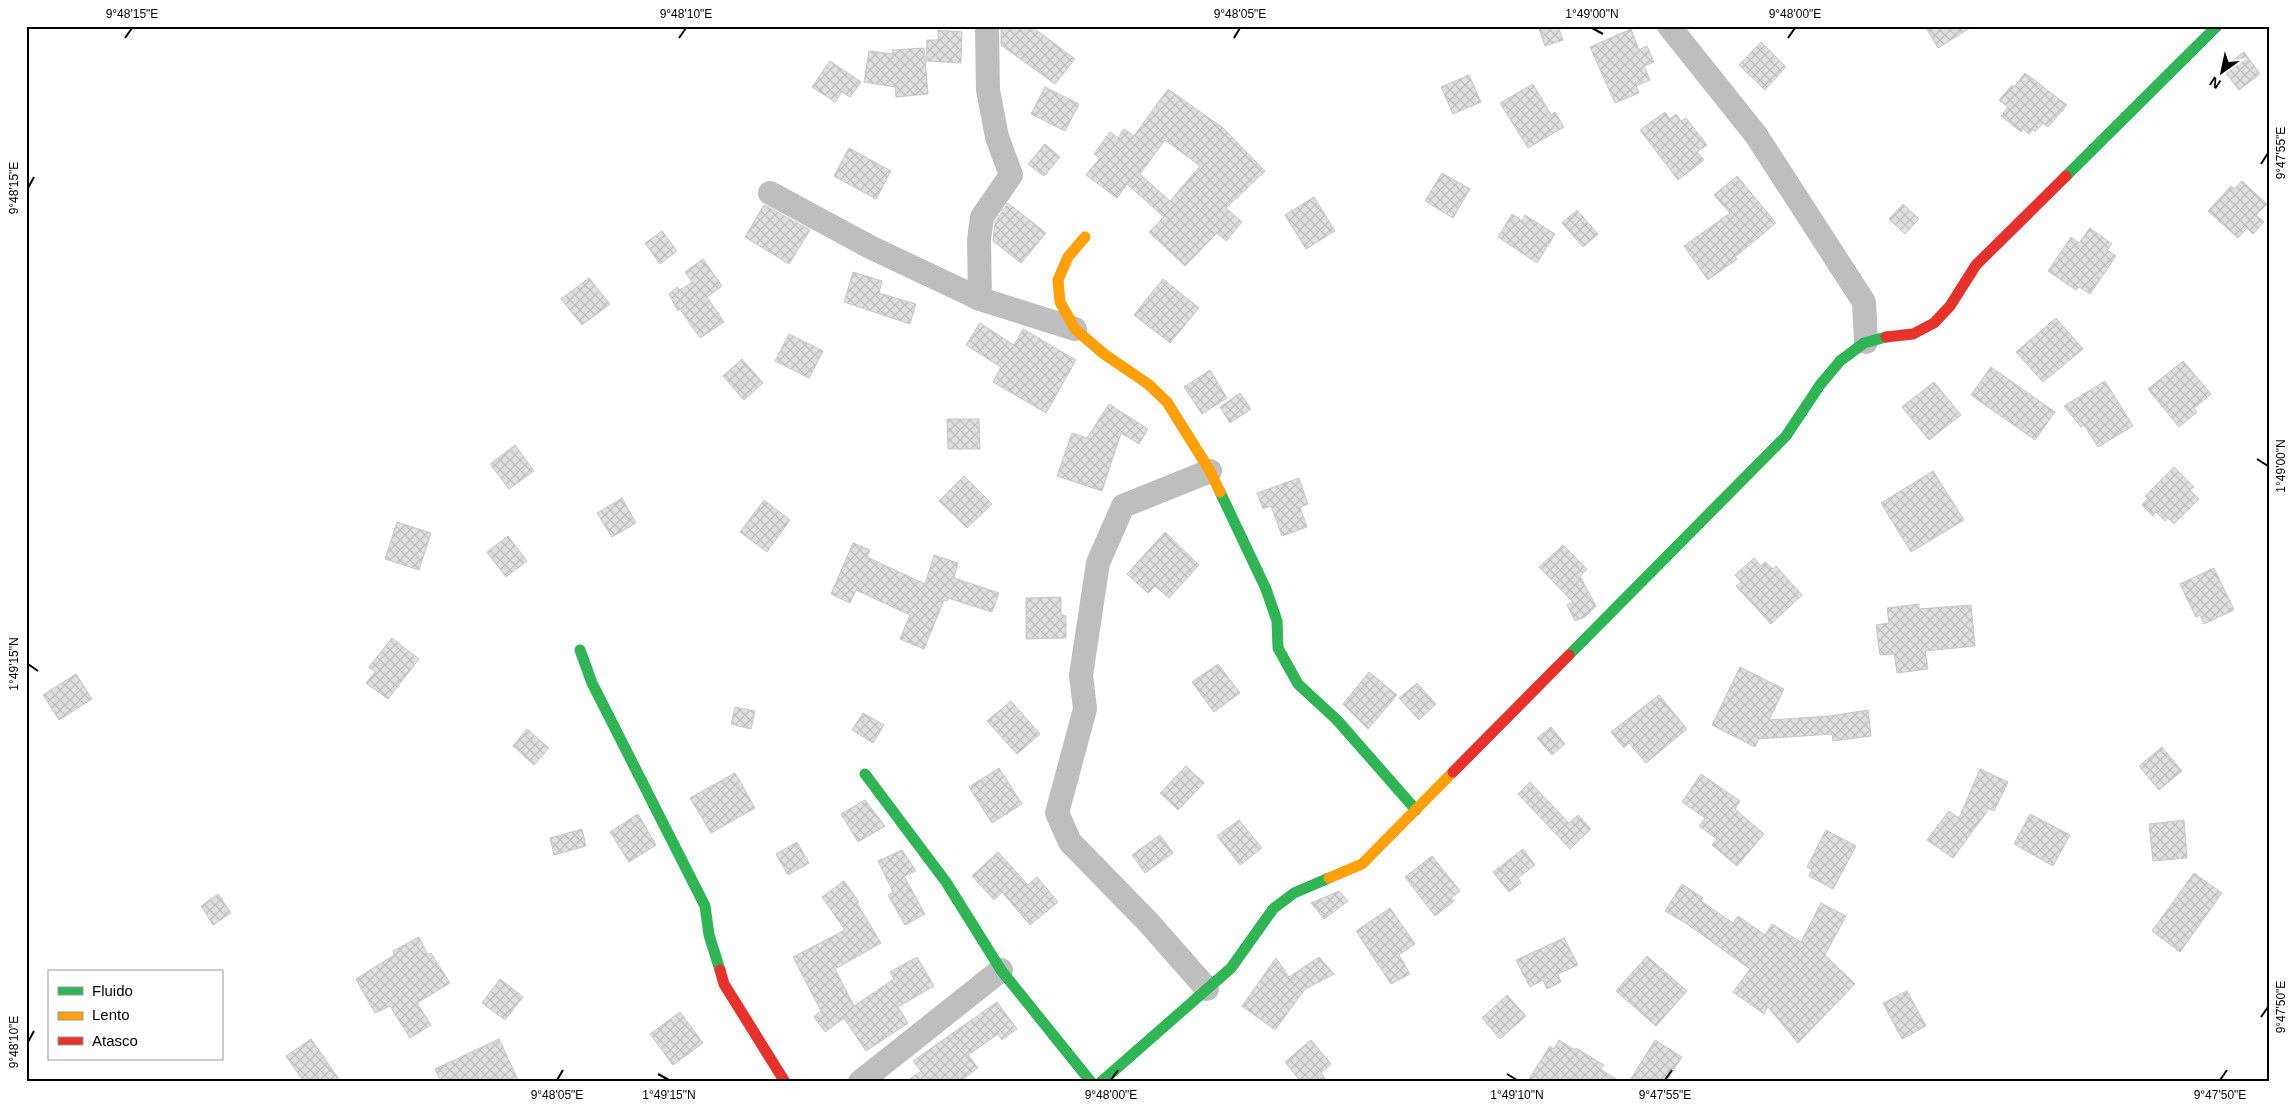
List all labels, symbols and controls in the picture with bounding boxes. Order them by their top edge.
text: 9°48'15"E [106,7,158,21]
text: 9°48'10"E [660,7,712,21]
text: 9°48'05"E [1214,7,1266,21]
text: 1°49'00"N [1565,7,1619,21]
text: 9°48'00"E [1769,7,1821,21]
north arrow [2198,48,2248,98]
text: N [2206,73,2224,92]
text: 9°47'55"E [2274,127,2288,179]
text: 9°48'15"E [7,162,21,214]
text: 1°49'00"N [2274,439,2288,493]
text: 1°49'15"N [7,637,21,691]
legend [48,970,222,1060]
text: 9°47'50"E [2274,981,2288,1033]
text: Fluido [92,982,133,999]
text: Lento [92,1006,130,1023]
text: 9°48'10"E [7,1016,21,1068]
text: Atasco [92,1032,138,1049]
text: 9°48'05"E [531,1088,583,1102]
text: 1°49'15"N [642,1088,696,1102]
text: 9°48'00"E [1085,1088,1137,1102]
text: 1°49'10"N [1490,1088,1544,1102]
text: 9°47'55"E [1639,1088,1691,1102]
text: 9°47'50"E [2194,1088,2246,1102]

